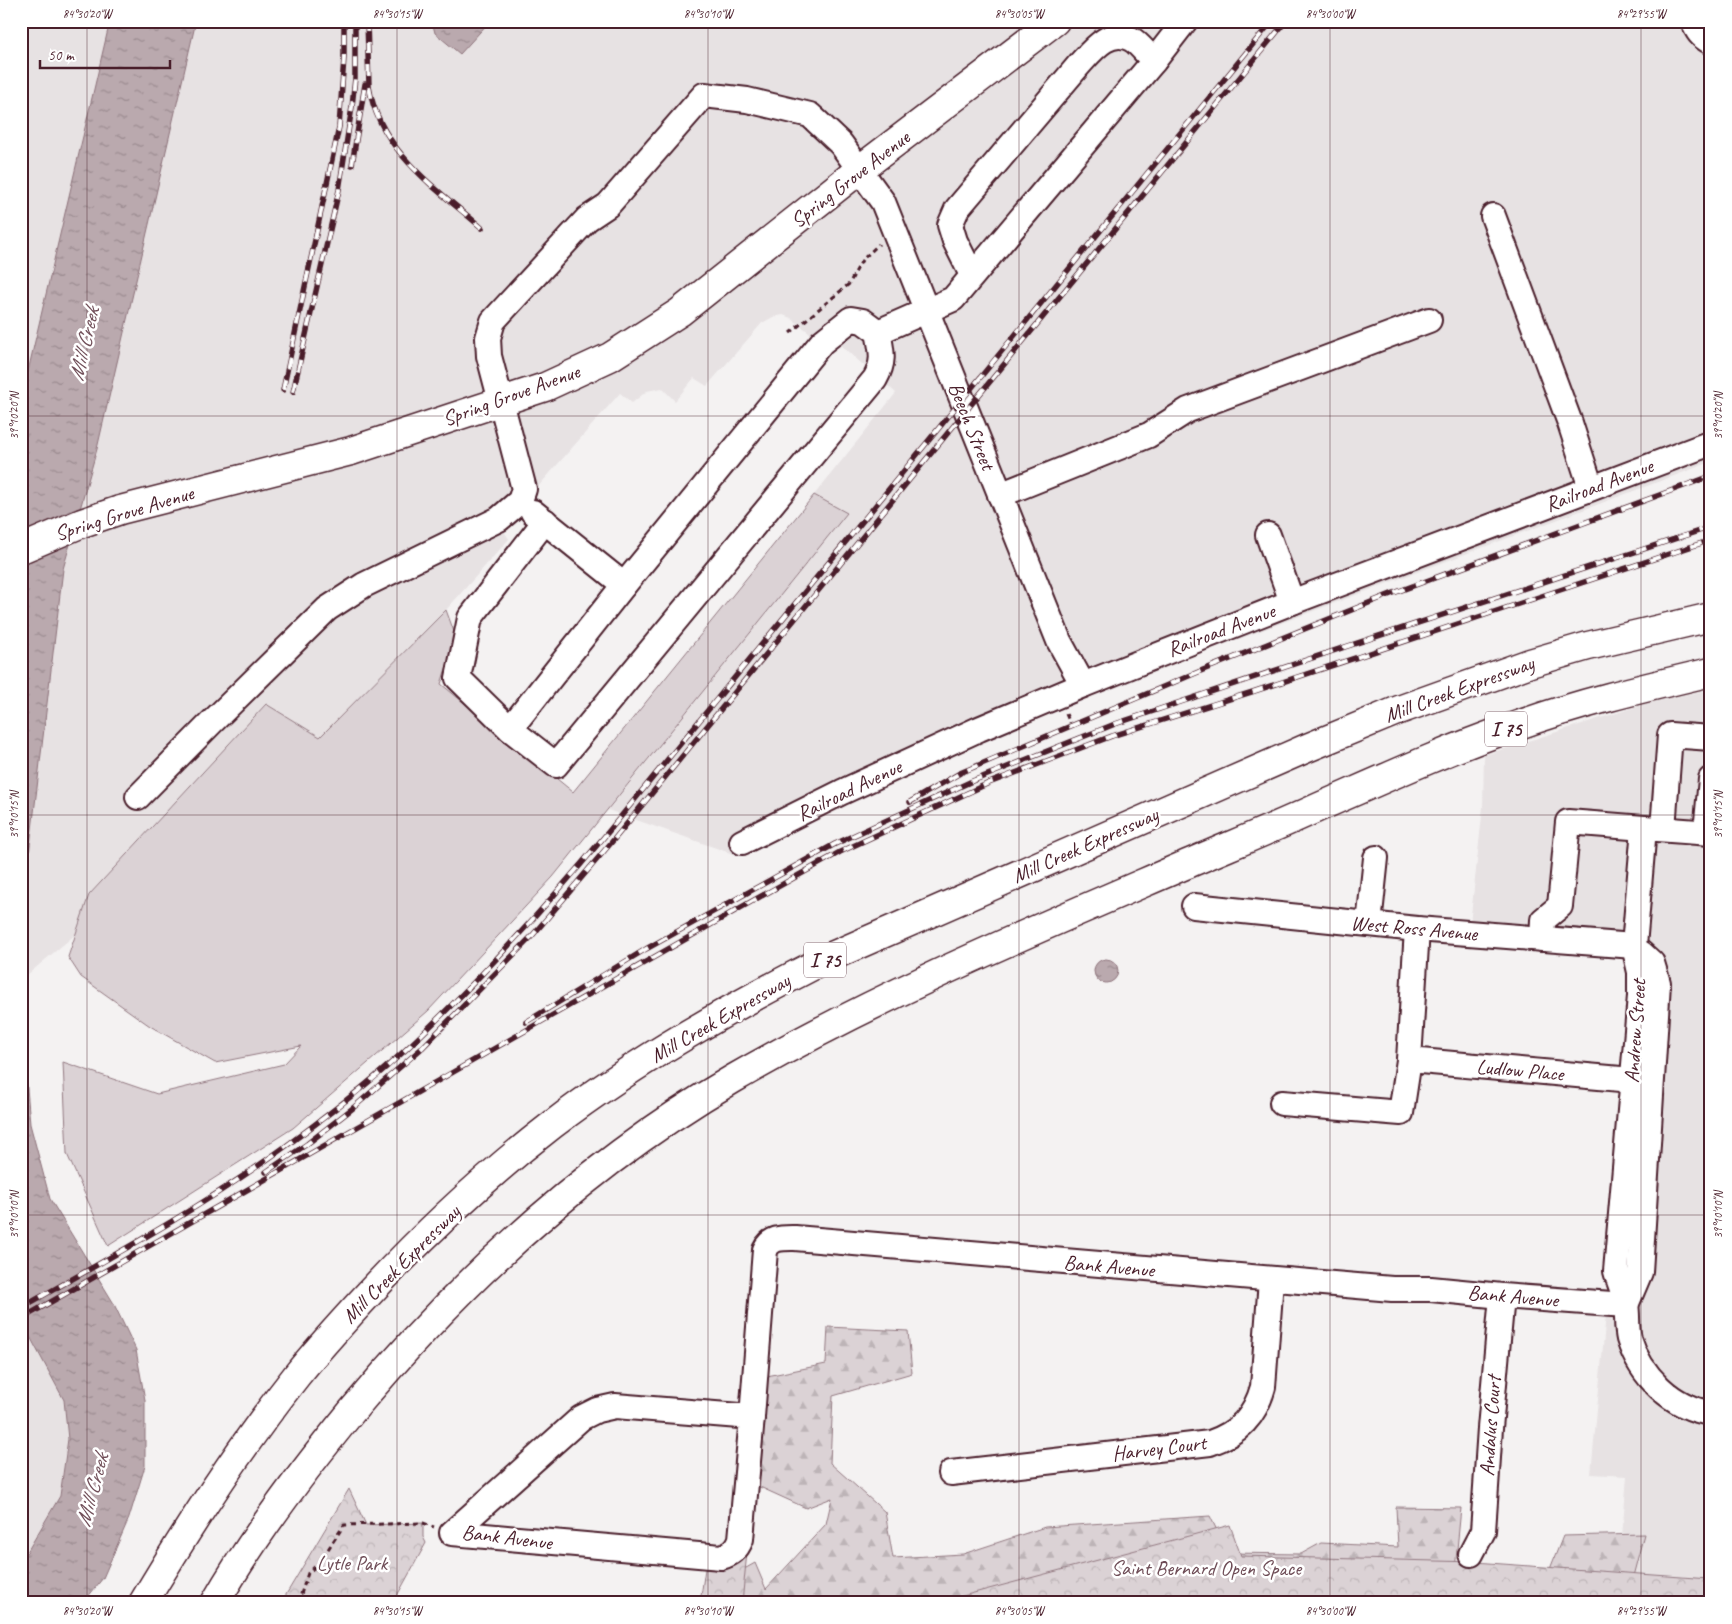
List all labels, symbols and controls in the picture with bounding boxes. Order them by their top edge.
text: 84°30'20"W [63,6,114,22]
text: 84°30'15"W [373,6,424,22]
text: 84°30'10"W [684,6,735,22]
text: 84°30'05"W [995,6,1046,22]
text: 84°30'00"W [1306,6,1357,22]
text: 84°29'55"W [1617,6,1668,22]
scale bar [40,38,170,70]
text: 50 m [48,46,75,65]
street label: Spring Grove Avenue [785,124,916,234]
water label: Mill Creek [62,301,107,383]
street label: Spring Grove Avenue [439,358,584,432]
street label: Beech Street [943,378,1002,475]
text: 39°10'20"N [6,391,22,440]
text: 39°10'20"N [1710,391,1726,440]
street label: Railroad Avenue [1541,452,1659,517]
street label: Spring Grove Avenue [51,479,198,546]
street label: Railroad Avenue [1163,597,1281,662]
street label: Mill Creek Expressway [1381,649,1539,728]
road number: I 75 [1485,712,1527,746]
street label: Railroad Avenue [792,752,908,827]
text: 39°10'15"N [6,790,22,839]
text: 39°10'15"N [1710,790,1726,839]
street label: Mill Creek Expressway [1008,800,1164,889]
street label: West Ross Avenue [1350,910,1480,947]
road number: I 75 [804,942,846,978]
street label: Mill Creek Expressway [646,967,796,1068]
street label: Andrew Street [1618,976,1652,1084]
street label: Ludlow Place [1475,1053,1567,1087]
text: 39°10'10"N [6,1190,22,1239]
text: 39°10'10"N [1710,1190,1726,1239]
street label: Mill Creek Expressway [336,1198,467,1329]
street label: Bank Avenue [1063,1249,1157,1283]
street label: Bank Avenue [1467,1279,1561,1313]
street label: Andalus Court [1474,1372,1507,1477]
street label: Harvey Court [1111,1429,1209,1467]
water label: Mill Creek [69,1447,116,1530]
street label: Bank Avenue [460,1519,556,1556]
park label: Lytle Park [317,1550,389,1576]
park label: Saint Bernard Open Space [1111,1555,1303,1581]
text: 84°30'20"W [63,1603,114,1619]
text: 84°30'15"W [373,1603,424,1619]
text: 84°30'10"W [684,1603,735,1619]
text: 84°30'05"W [995,1603,1046,1619]
text: 84°30'00"W [1306,1603,1357,1619]
text: 84°29'55"W [1617,1603,1668,1619]

